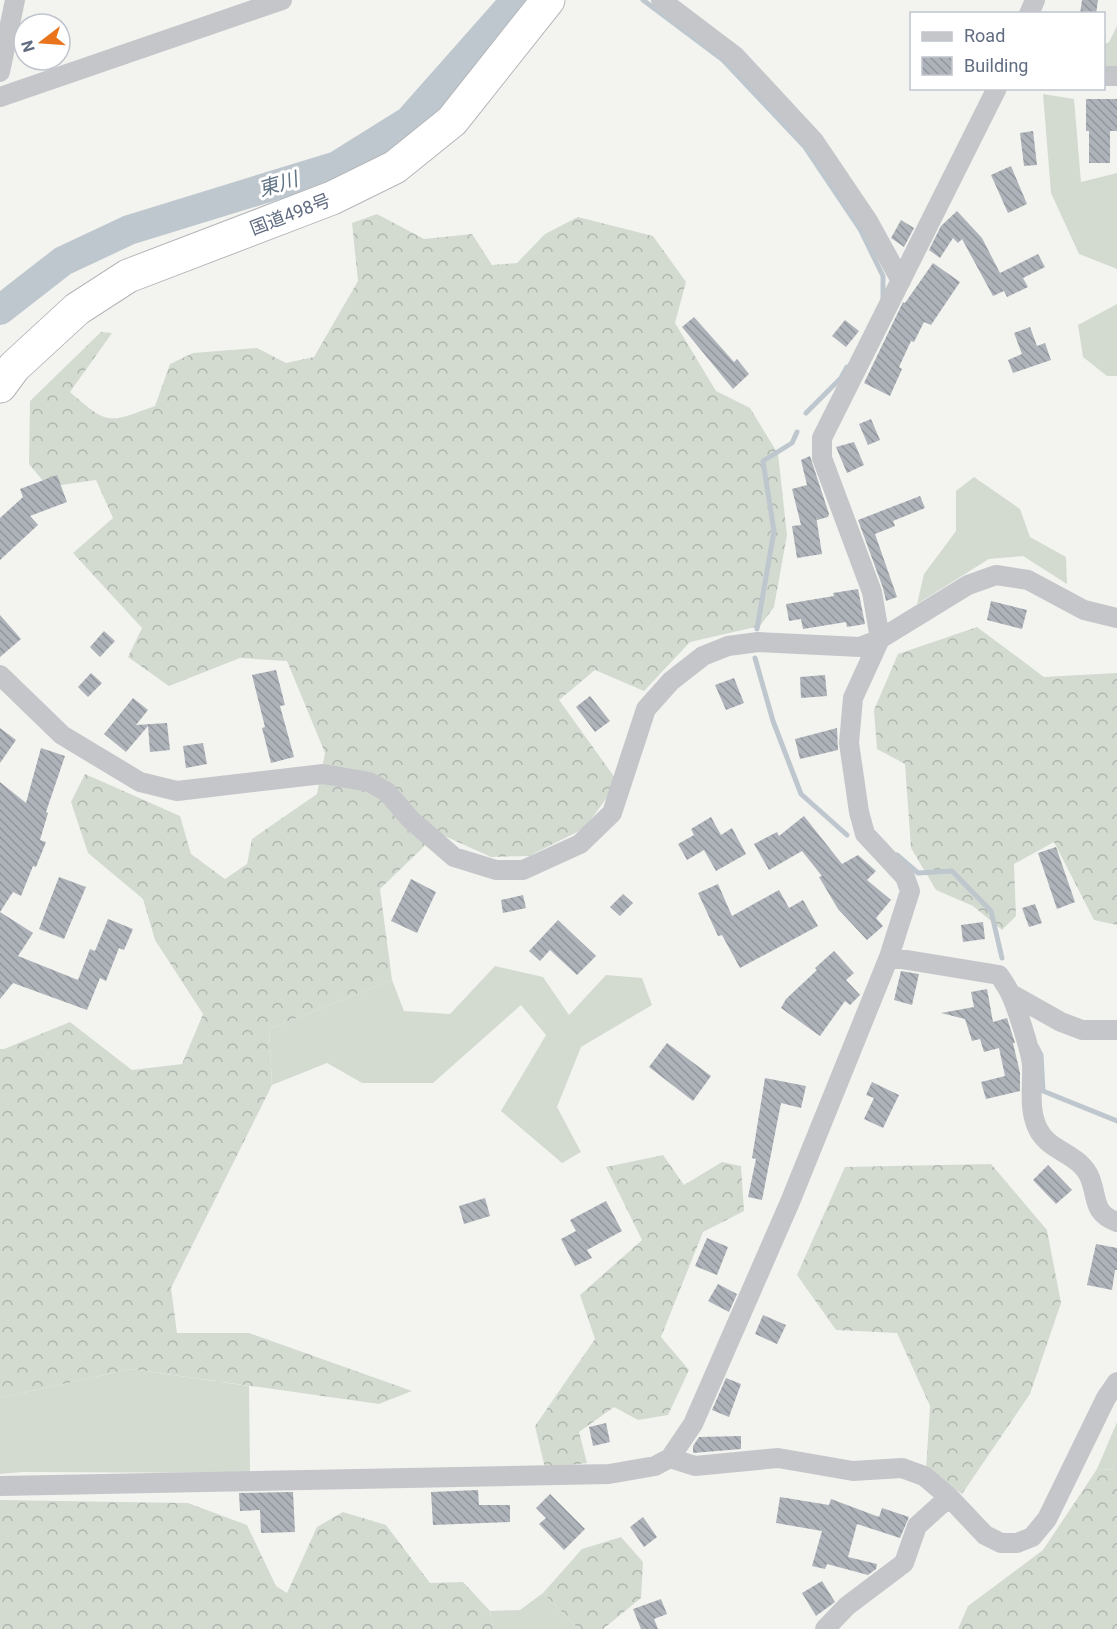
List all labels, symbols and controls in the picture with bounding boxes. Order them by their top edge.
north arrow [12,12,72,72]
legend [910,12,1105,90]
text: Road [964,25,1005,46]
text: N [17,38,39,54]
text: Building [964,55,1028,76]
water label: 東川 [255,166,303,201]
street label: 国道498号 [247,189,333,239]

